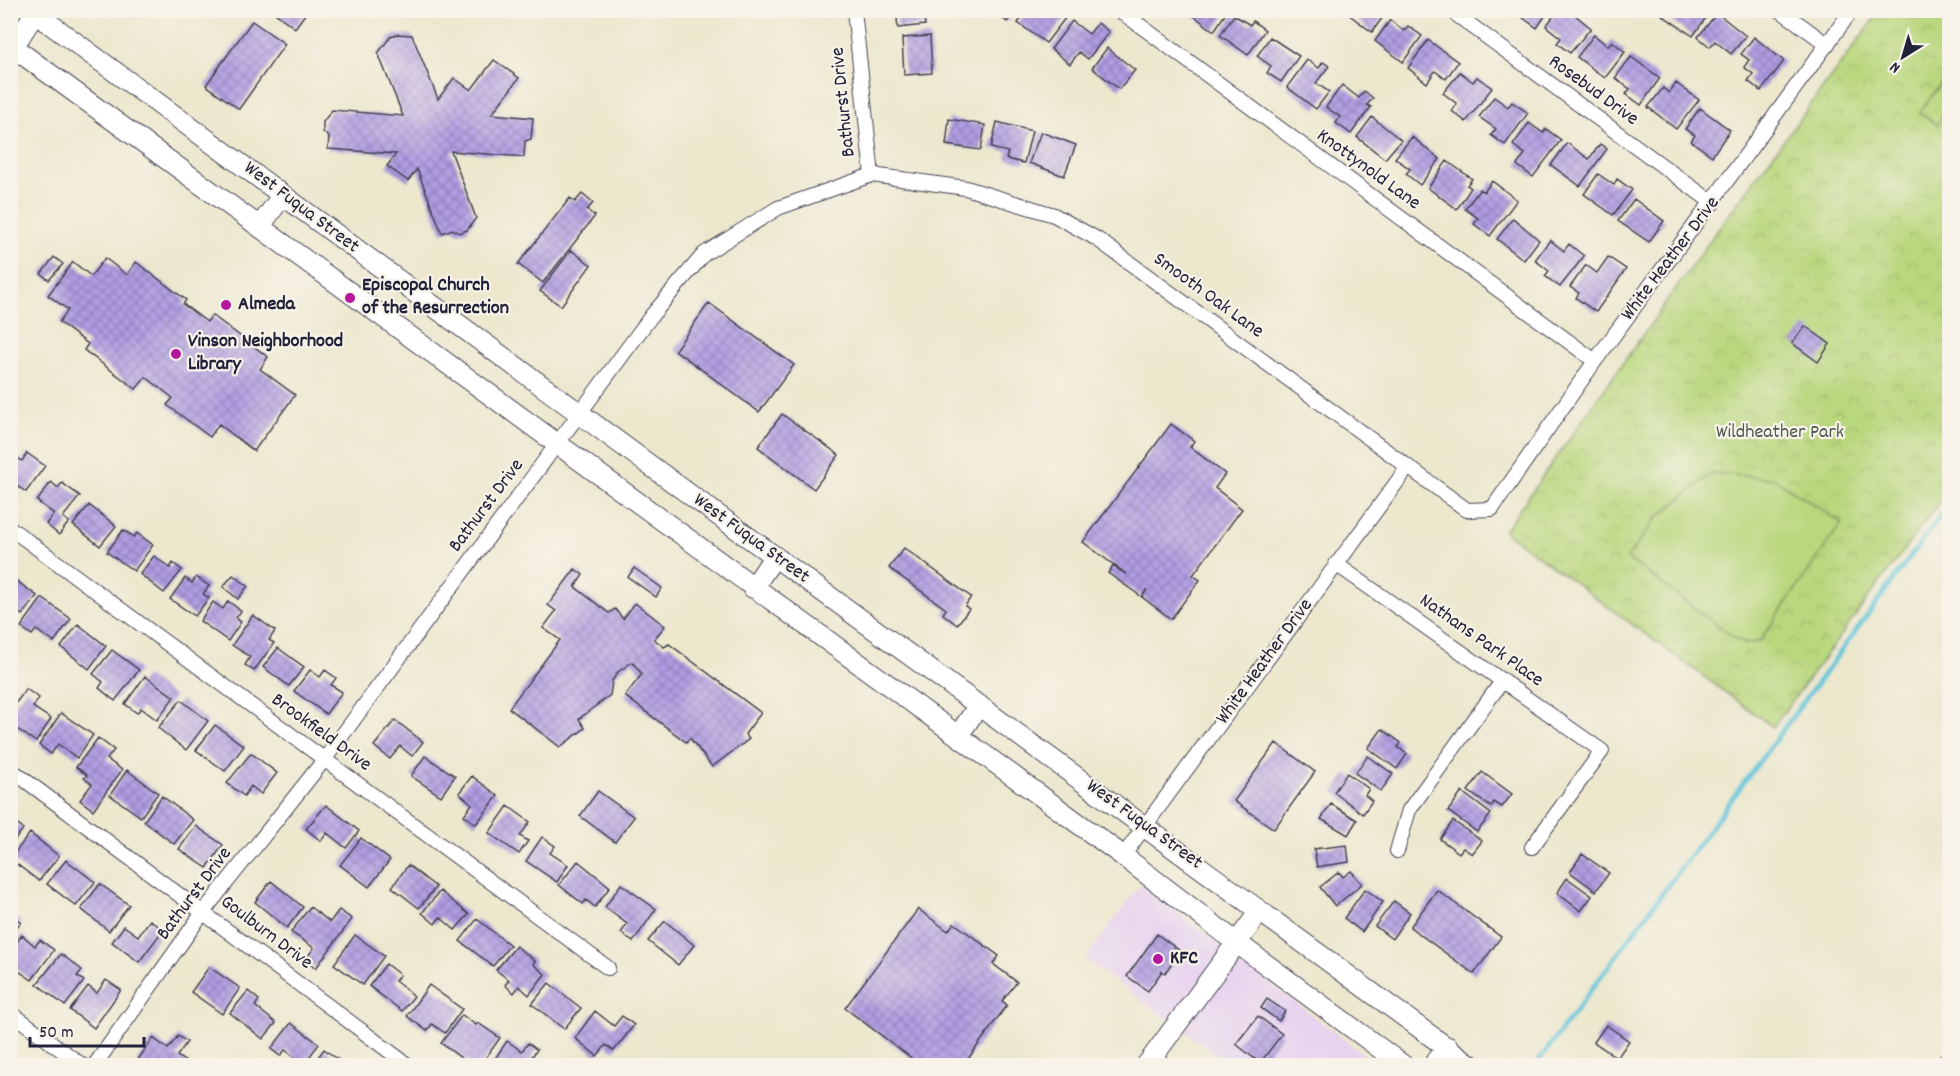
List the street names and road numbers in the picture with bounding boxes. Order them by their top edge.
street label: Bathurst Drive [824,45,864,158]
street label: Rosebud Drive [1542,49,1644,133]
street label: Knottynold Lane [1310,123,1426,218]
street label: West Fuqua Street [237,155,365,261]
street label: White Heather Drive [1615,191,1727,327]
street label: Smooth Oak Lane [1147,246,1269,346]
street label: Bathurst Drive [443,453,532,559]
street label: West Fuqua Street [687,487,815,591]
street label: Nathans Park Place [1413,588,1549,694]
street label: White Heather Drive [1210,593,1320,731]
street label: Brookfield Drive [265,687,377,779]
street label: West Fuqua Street [1080,773,1208,877]
street label: Bathurst Drive [151,841,240,947]
street label: Goulburn Drive [214,889,318,977]

